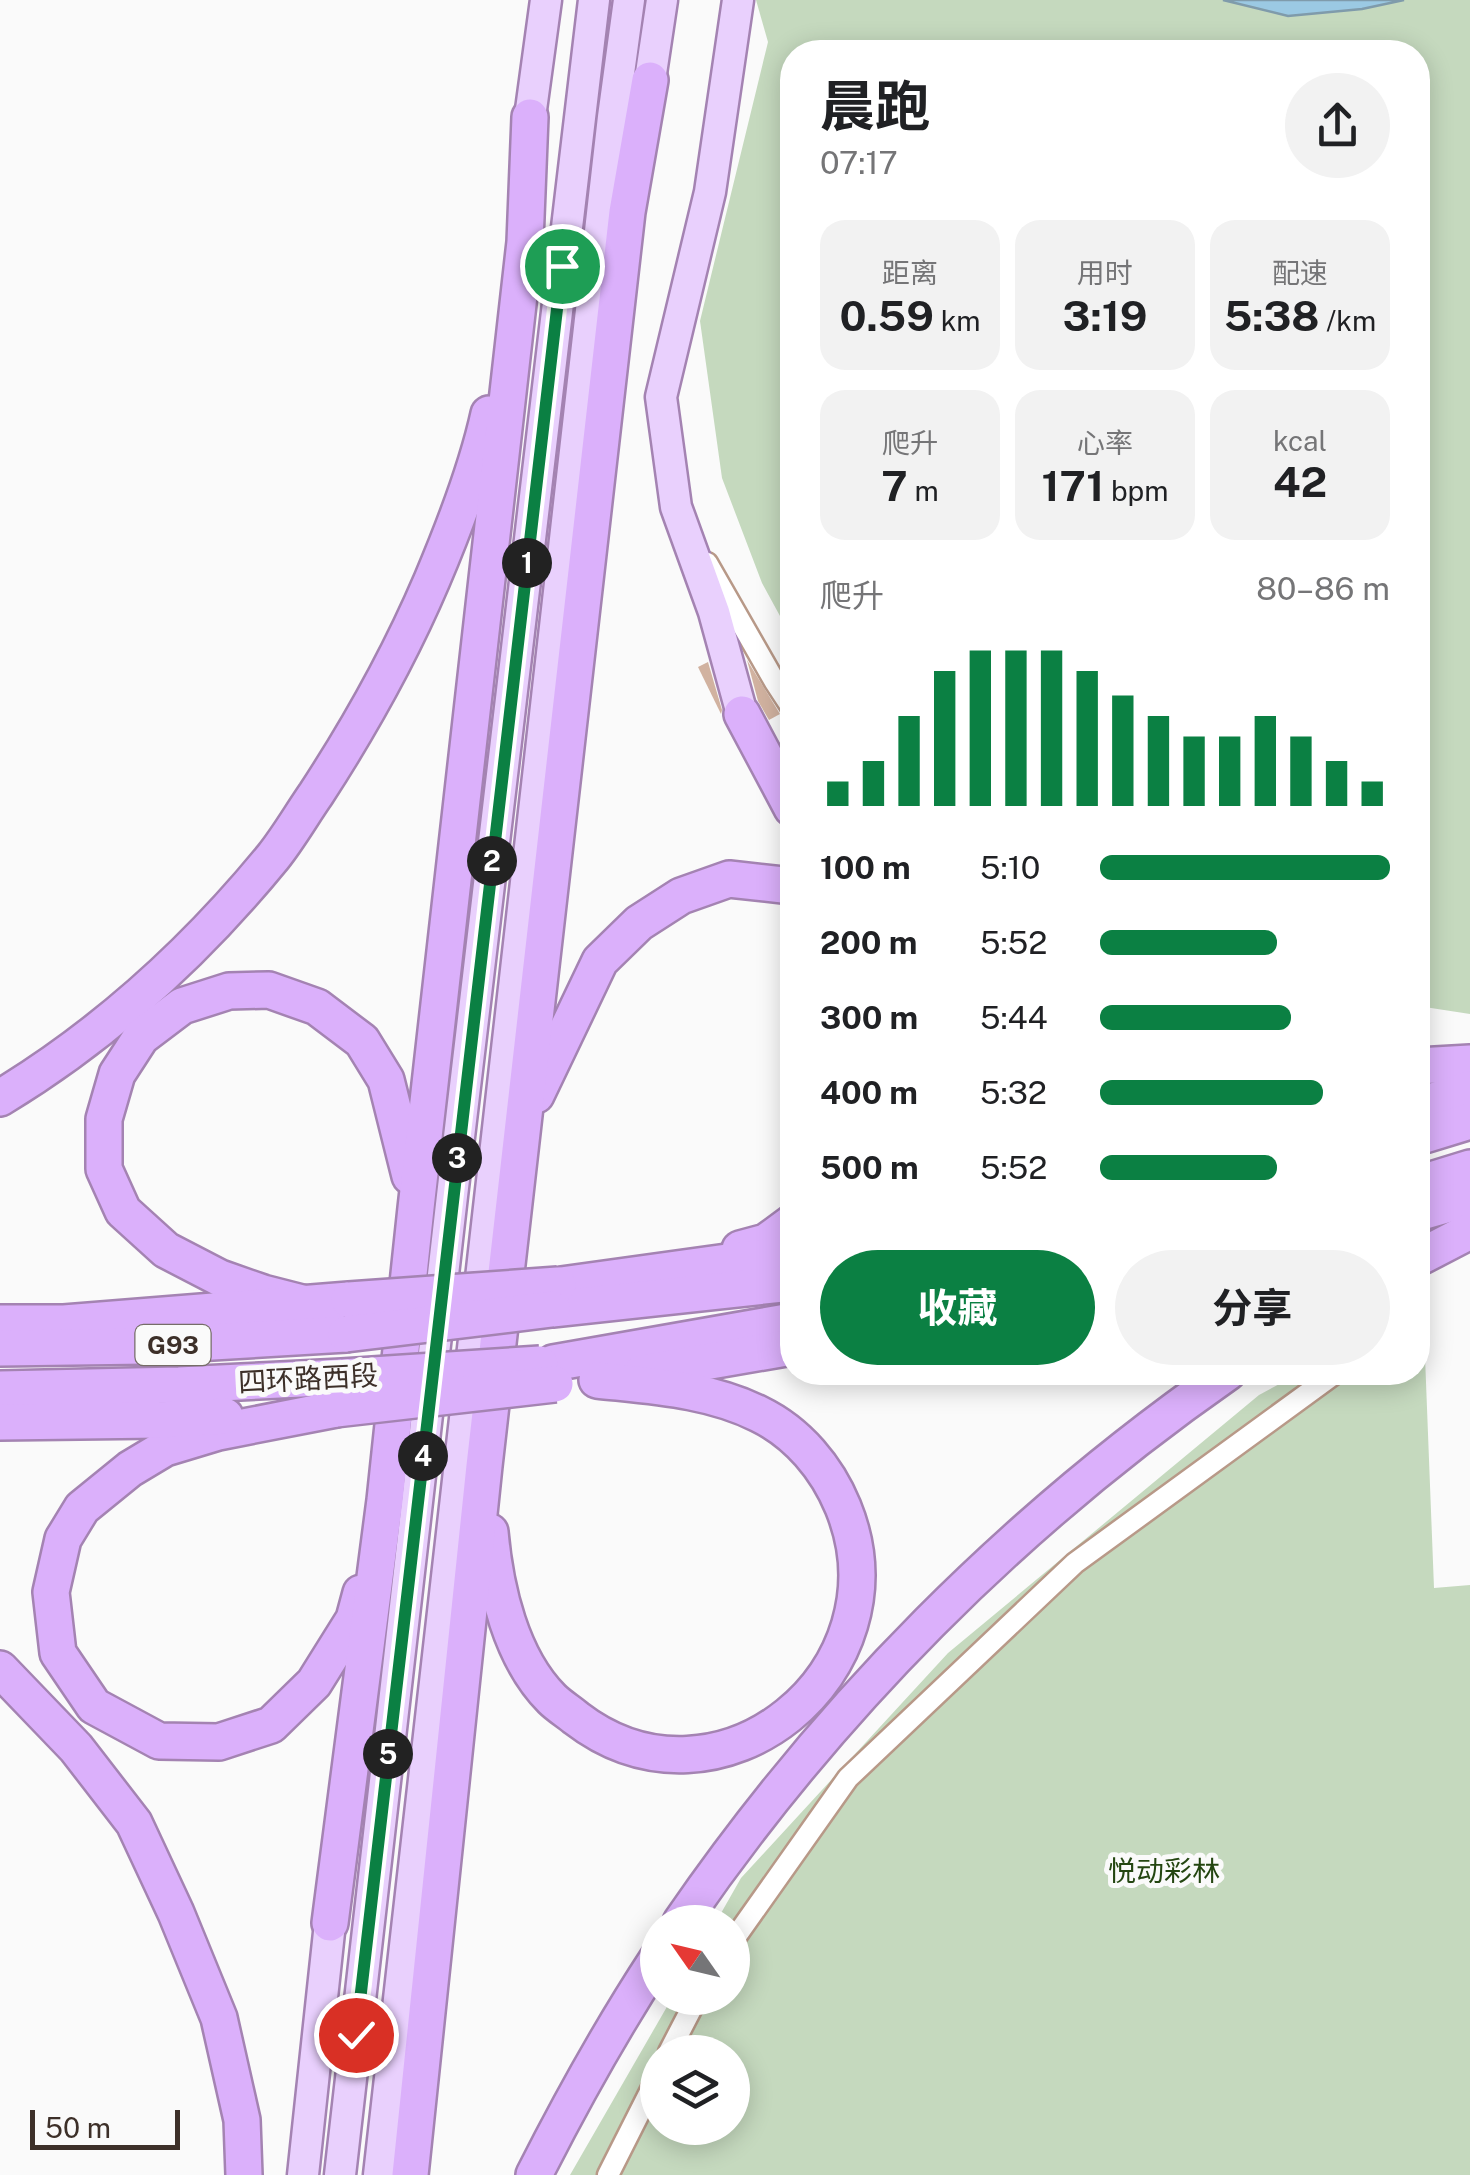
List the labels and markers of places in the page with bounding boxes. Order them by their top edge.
pin [520,224,605,309]
pin: 1 [502,538,552,588]
pin: 2 [467,836,517,886]
pin: 3 [432,1133,482,1183]
pin: 4 [398,1431,448,1481]
pin: 5 [363,1729,413,1779]
pin [314,1993,399,2078]

